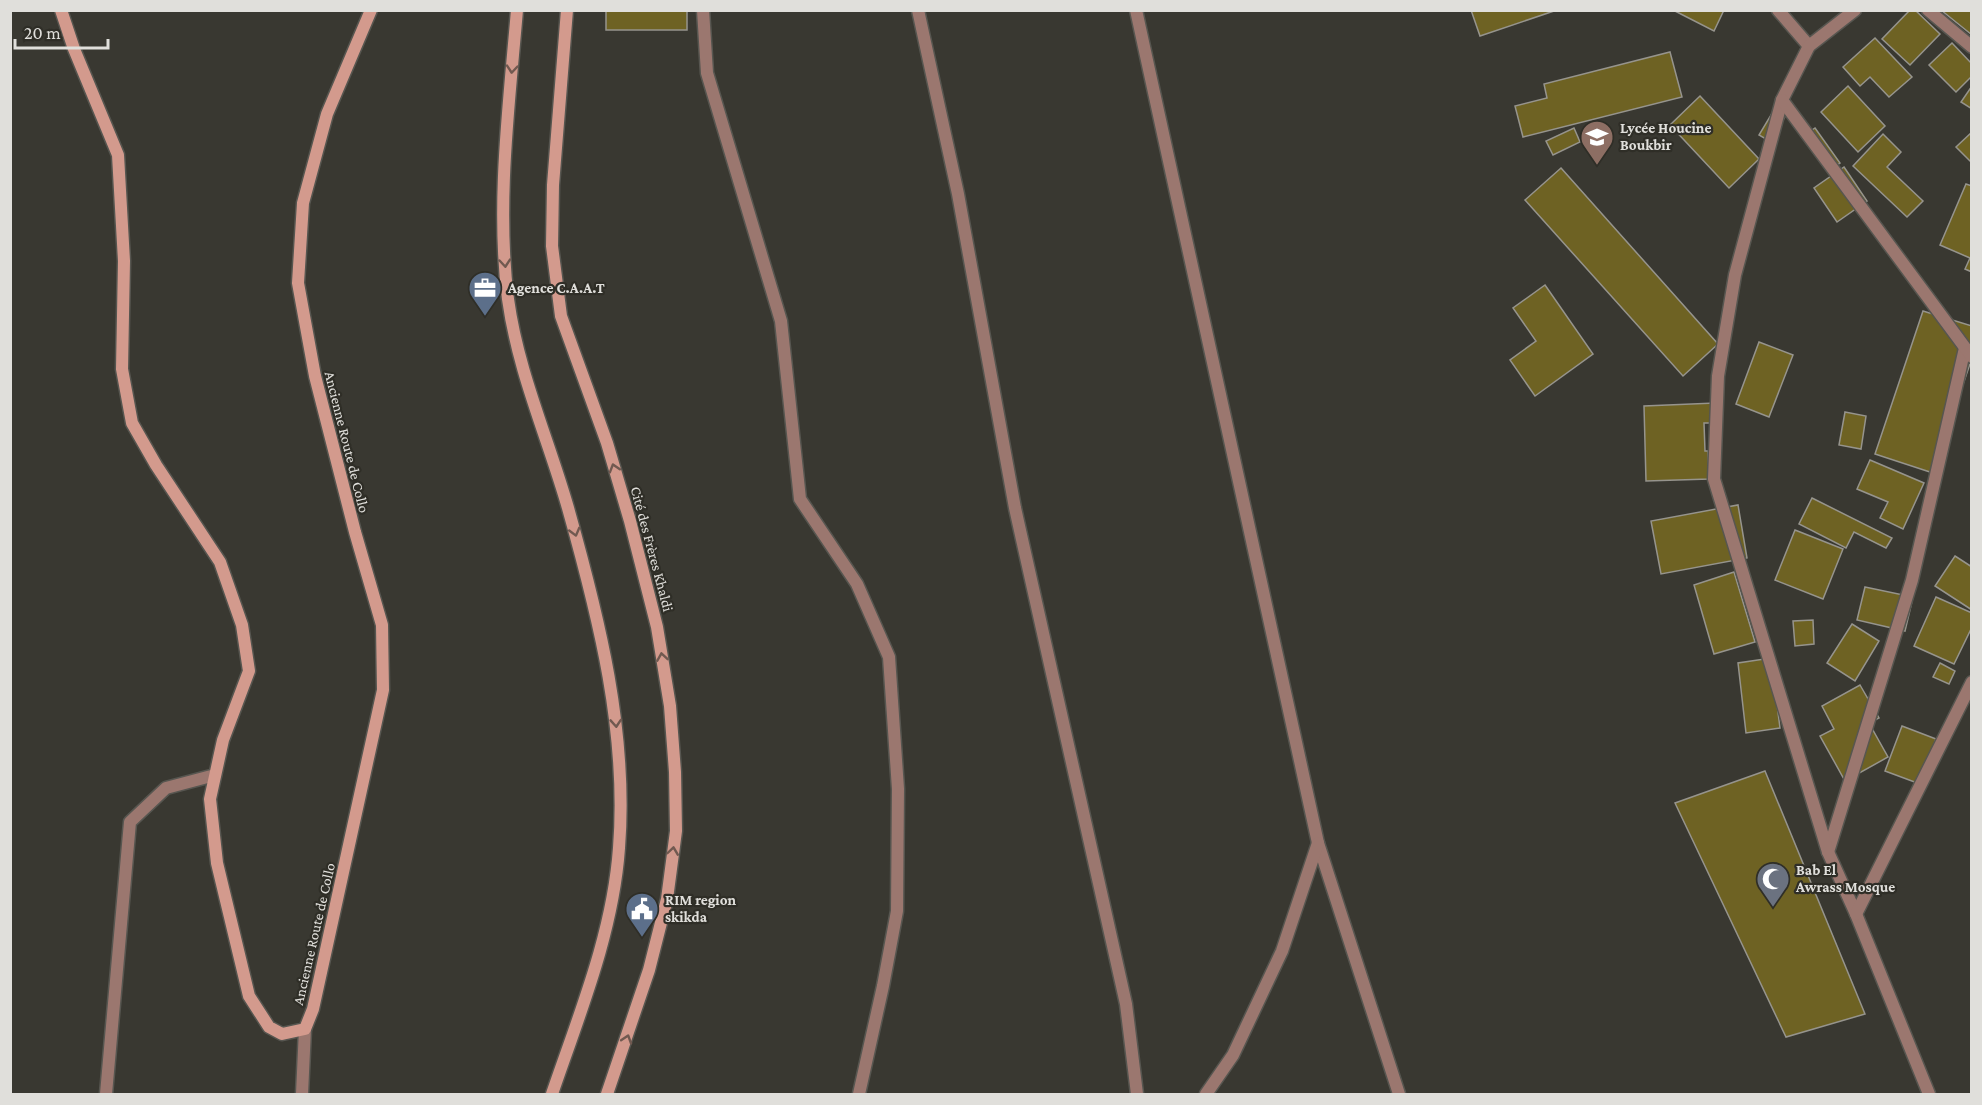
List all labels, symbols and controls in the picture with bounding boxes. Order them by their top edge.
scale bar [15,12,108,50]
text: 20 m [24,23,61,43]
one-way arrow [506,64,519,73]
school or university icon: Lycée Houcine Boukbir [1579,119,1615,166]
place label: Lycée Houcine Boukbir [1620,120,1711,153]
one-way arrow [498,259,511,268]
office icon: Agence C.A.A.T [467,270,503,317]
place label: Agence C.A.A.T [507,280,605,296]
street label: Ancienne Route de Collo [322,369,372,515]
one-way arrow [609,463,621,474]
street label: Cité des Frères Khaldi [628,485,676,613]
one-way arrow [567,527,580,537]
one-way arrow [656,652,668,661]
one-way arrow [609,718,622,727]
one-way arrow [667,846,679,855]
street label: Ancienne Route de Collo [290,861,338,1007]
mosque icon: Bab El Awrass Mosque [1755,861,1791,908]
place label: Bab El Awrass Mosque [1795,862,1895,895]
public building icon: RIM region skikda [624,891,660,938]
place label: RIM region skikda [665,892,736,925]
one-way arrow [619,1034,632,1045]

